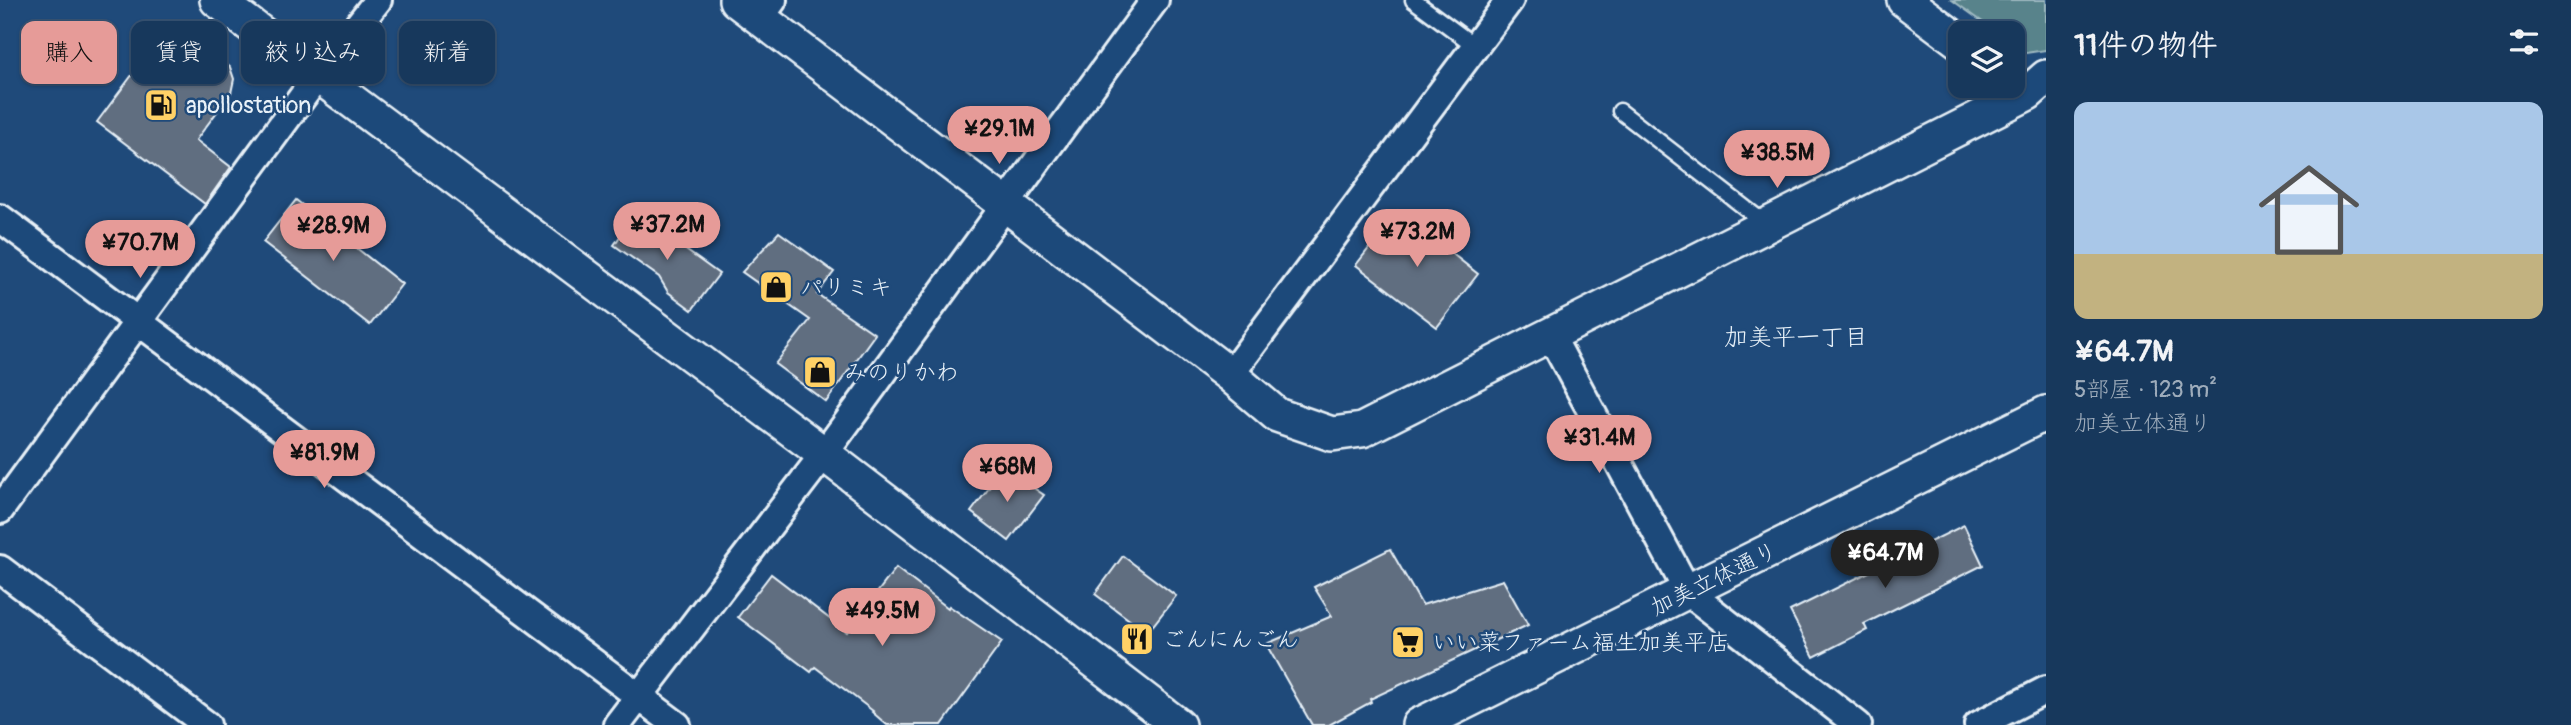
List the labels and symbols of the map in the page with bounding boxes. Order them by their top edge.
fuel station icon: apollostation [142,86,180,124]
place label: apollostation [186,91,311,120]
pin: ¥29.1M [942,106,1056,166]
pin: ¥38.5M [1720,130,1834,190]
pin: ¥37.2M [610,202,724,262]
pin: ¥28.9M [276,204,390,263]
pin: ¥73.2M [1360,210,1474,269]
pin: ¥70.7M [83,220,197,280]
shop icon: パリミキ [757,268,795,306]
place label: パリミキ [800,273,892,302]
district label: 加美平一丁目 [1724,323,1868,352]
shop icon: みのりかわ [801,353,839,391]
place label: みのりかわ [844,358,959,387]
pin: ¥31.4M [1542,416,1656,475]
pin: ¥81.9M [267,430,381,490]
pin: ¥68M [966,444,1048,504]
pin: ¥64.7M [1828,530,1942,590]
street label: 加美立体通り [1646,536,1782,622]
pin: ¥49.5M [825,588,939,648]
restaurant icon: ごんにんごん [1118,620,1156,658]
supermarket icon: いい菜ファーム福生加美平店 [1389,623,1427,661]
place label: ごんにんごん [1162,625,1299,654]
place label: いい菜ファーム福生加美平店 [1432,628,1730,657]

